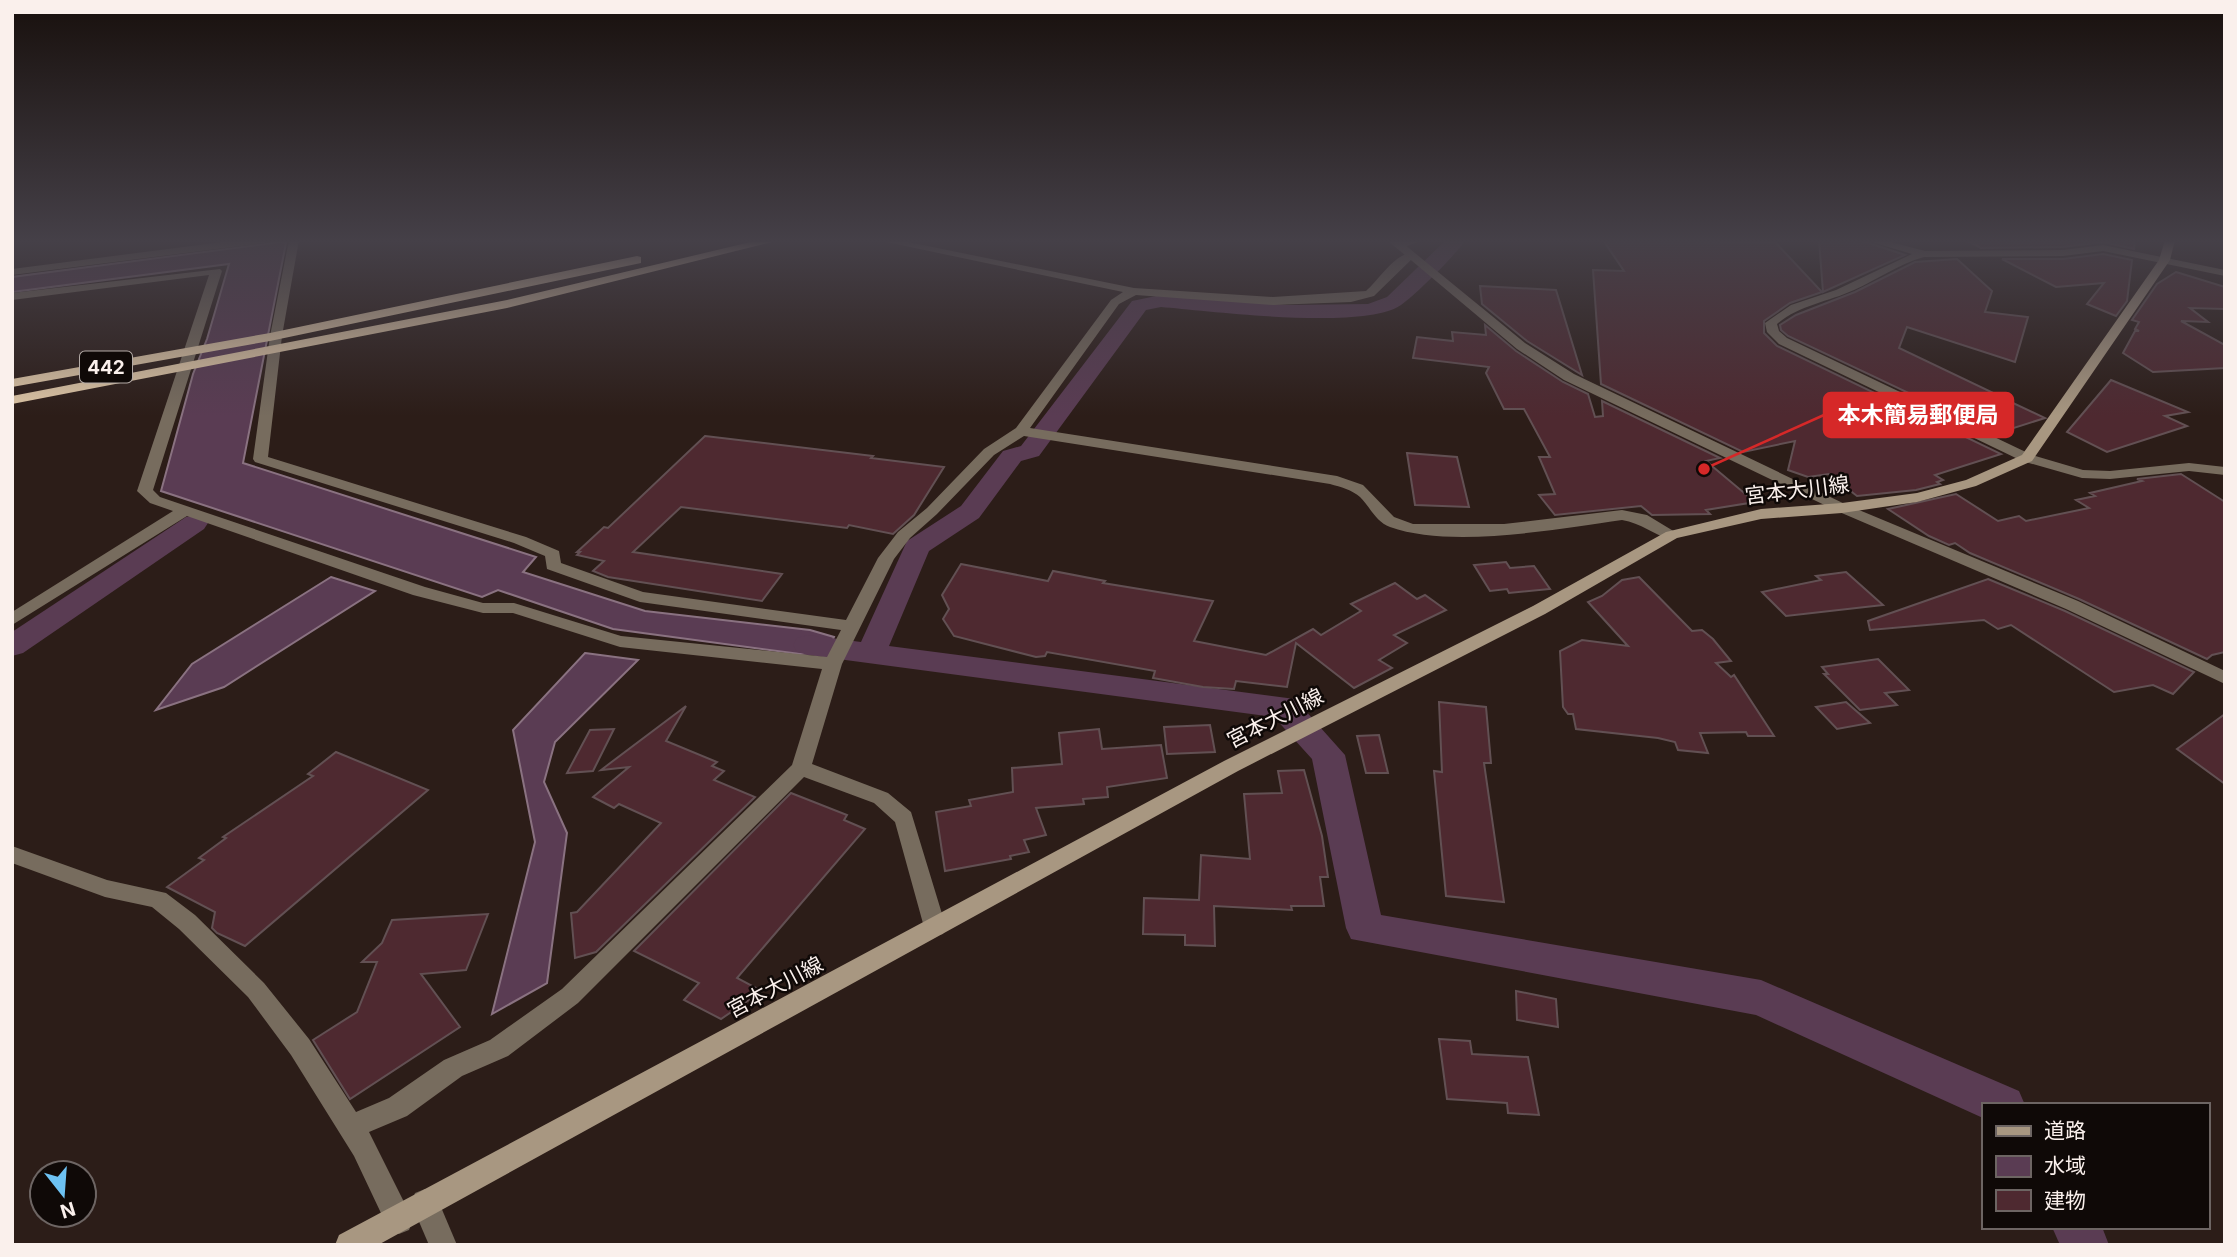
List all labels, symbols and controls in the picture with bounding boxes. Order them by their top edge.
road number: 442 [80,352,132,382]
callout: 本木簡易郵便局 [1824,393,2013,437]
text: 本木簡易郵便局 [1838,401,1999,429]
street label: 宮本大川線 [1743,471,1851,509]
street label: 宮本大川線 [1223,683,1327,753]
street label: 宮本大川線 [723,951,827,1023]
legend [1982,1103,2209,1229]
text: 道路 [2044,1118,2086,1143]
text: 水域 [2044,1153,2086,1178]
north arrow [28,1159,98,1229]
text: 建物 [2044,1188,2086,1213]
text: N [58,1197,78,1223]

